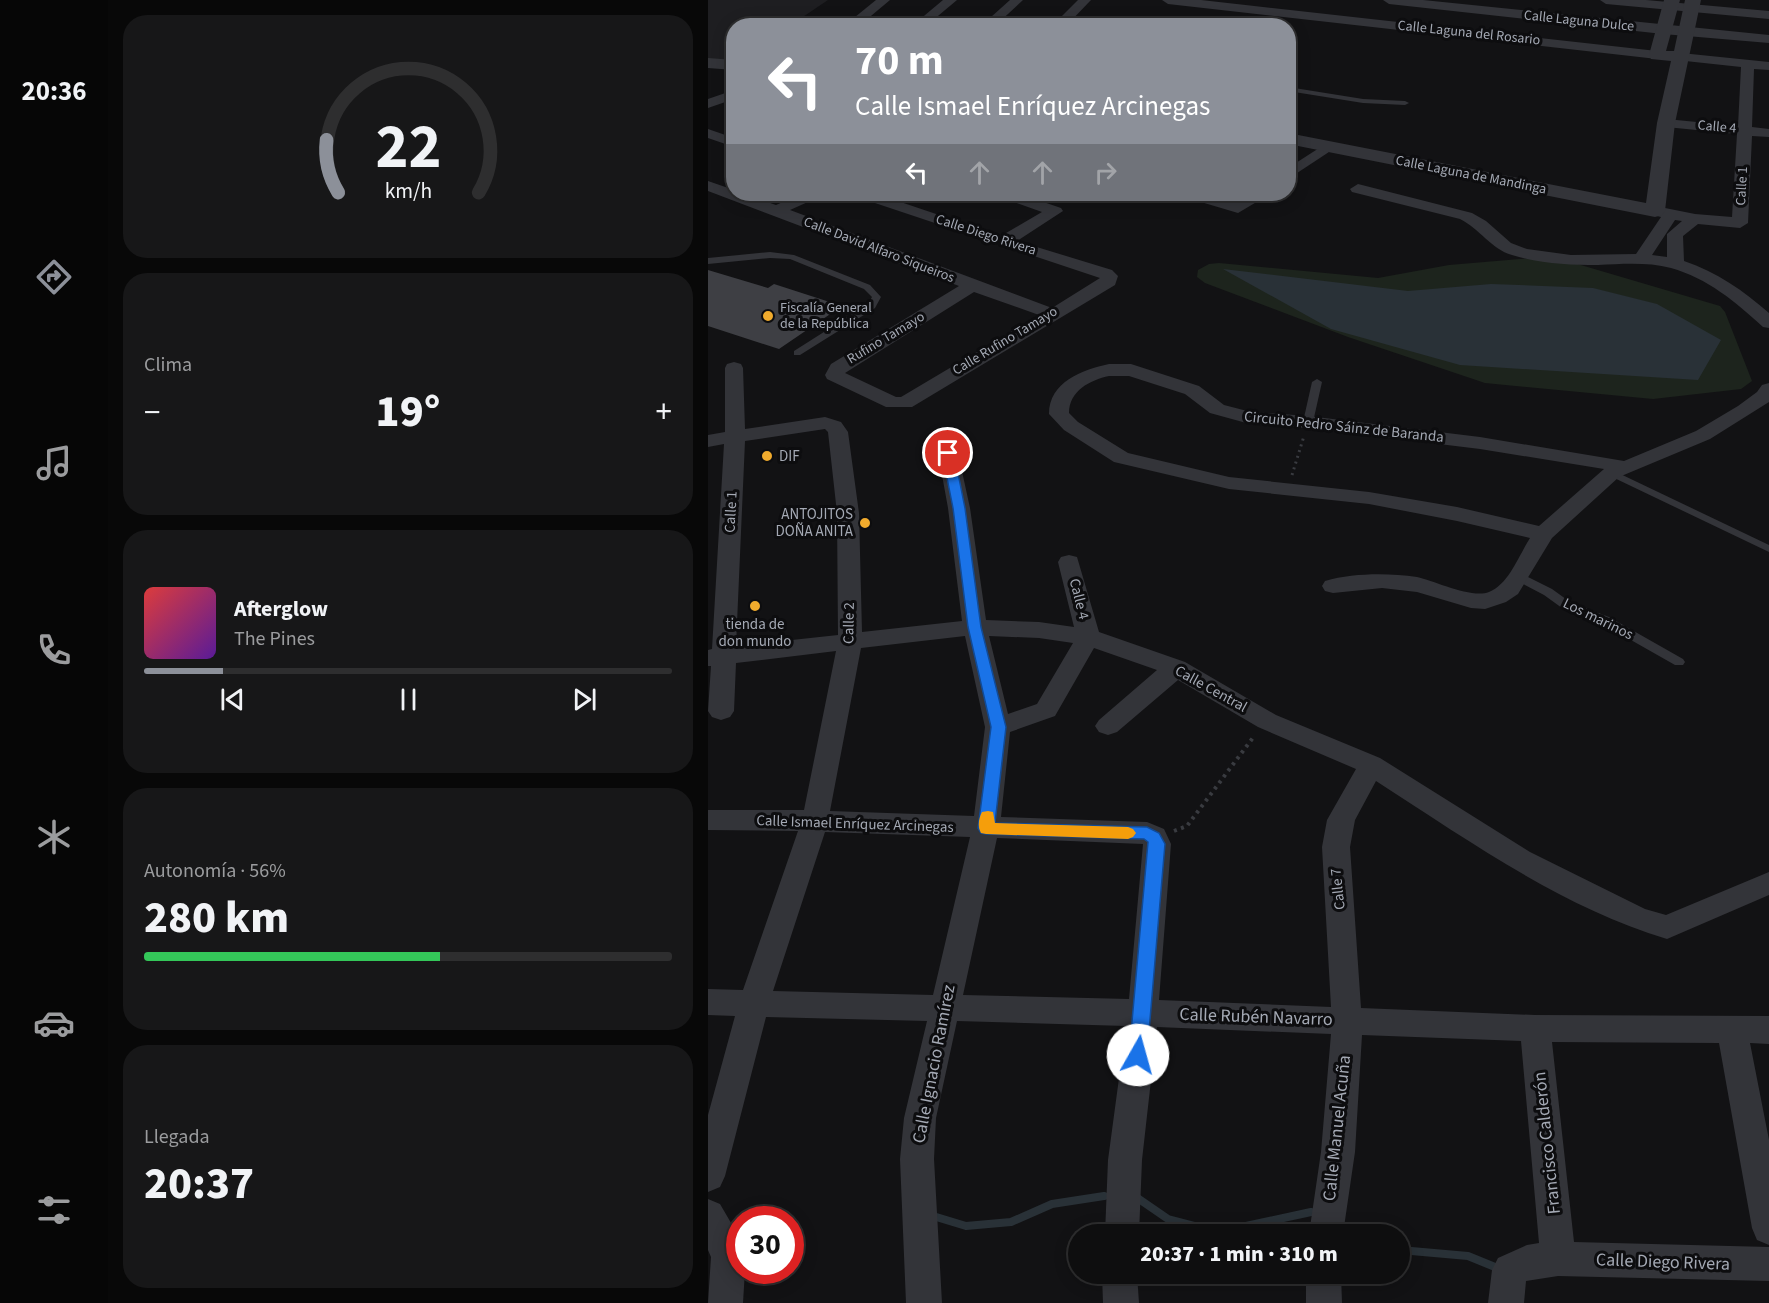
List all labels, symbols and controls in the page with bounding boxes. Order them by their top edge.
street label: Calle Laguna Dulce [1523,5,1635,37]
street label: Calle Laguna del Rosario [1397,16,1541,50]
text: 70 m [855,31,944,91]
icon: left [756,42,834,120]
text: 20:36 [21,72,87,111]
text: Calle Ismael Enríquez Arcinegas [855,87,1210,126]
text: 22 [375,103,441,192]
street label: Calle 4 [1697,115,1737,139]
street label: Calle Laguna de Mandinga [1394,151,1548,199]
icon: left [900,156,933,189]
icon: ahead [963,156,996,189]
icon: ahead [1026,156,1059,189]
icon: right [1089,156,1122,189]
street label: Calle 1 [1731,166,1753,206]
text: km/h [384,177,432,208]
street label: Calle Diego Rivera [933,209,1039,261]
street label: Calle David Alfaro Siqueiros [801,212,957,288]
icon: directions [33,256,75,298]
place label: Fiscalía General de la República [780,298,872,334]
street label: Calle Rufino Tamayo [949,302,1061,380]
street label: Rufino Tamayo [843,307,929,369]
marker: Fiscalía General de la República [761,309,775,323]
text: Clima [144,351,192,379]
text: 19° [376,380,440,444]
text: − [144,389,160,436]
text: + [656,389,672,436]
street label: Circuito Pedro Sáinz de Baranda [1243,406,1445,448]
pin [922,427,973,478]
icon: arrive [931,436,964,469]
icon: music [33,442,75,484]
place label: DIF [779,446,800,467]
marker: DIF [760,449,774,463]
street label: Calle 1 [719,491,743,533]
place label: ANTOJITOS DOÑA ANITA [776,504,854,542]
marker: ANTOJITOS DOÑA ANITA [858,516,872,530]
street label: Calle 4 [1064,576,1094,622]
text: Afterglow [234,593,328,625]
street label: Los marinos [1559,593,1637,645]
marker: tienda de don mundo [748,599,762,613]
street label: Calle 2 [838,602,860,644]
place label: tienda de don mundo [719,614,791,652]
text: The Pines [234,625,315,653]
icon: phone [33,629,75,671]
street label: Calle Central [1171,660,1251,718]
icon: previous [216,683,249,716]
icon: pause [392,683,425,716]
icon: next [568,683,601,716]
street label: Calle Ismael Enríquez Arcinegas [756,810,954,838]
icon: climate [33,816,75,858]
text: Autonomía · 56% [144,857,286,885]
street label: Calle 7 [1325,867,1351,911]
text: 280 km [144,886,289,950]
street label: Calle Ignacio Ramírez [906,982,962,1145]
icon: car [33,1002,75,1044]
street label: Calle Rubén Navarro [1179,1002,1333,1032]
position arrow [1106,1023,1170,1087]
street label: Calle Manuel Acuña [1317,1054,1357,1202]
street label: Francisco Calderón [1527,1071,1567,1215]
text: Llegada [144,1123,210,1151]
text: 20:37 [144,1152,254,1216]
icon: filters [33,1189,75,1231]
speed limit sign: 30 [726,1206,804,1284]
text: 20:37 · 1 min · 310 m [1140,1238,1338,1270]
street label: Calle Diego Rivera [1595,1247,1731,1277]

